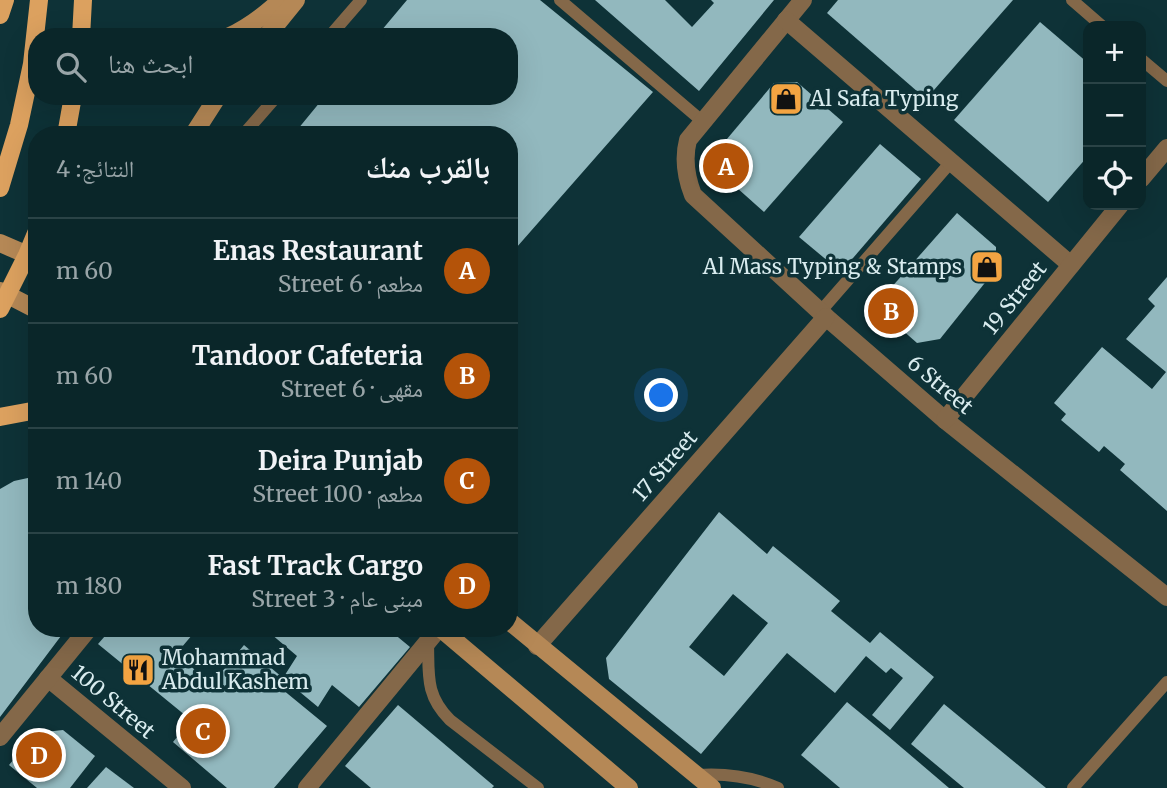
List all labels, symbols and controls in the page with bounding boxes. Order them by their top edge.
map controls [1083,21,1146,210]
button: + [1083,21,1146,84]
search box [28,28,518,105]
text: ابحث هنا [108,47,193,80]
icon: search [52,48,90,86]
shop icon: Al Safa Typing [767,80,805,118]
button: − [1083,84,1146,147]
place label: Al Safa Typing [809,85,959,112]
pin: A [703,140,749,192]
button: locate [1083,147,1146,210]
text: بالقرب منك [366,148,490,186]
text: النتائج: 4 [56,154,134,183]
text: Enas Restaurant [213,234,423,267]
shop icon: Al Mass Typing & Stamps [968,248,1006,286]
place label: Al Mass Typing & Stamps [702,253,962,280]
text: 60 m [56,256,113,285]
text: A [459,256,475,285]
street label: 19 Street [977,256,1052,340]
text: مطعم · 6 Street [278,269,423,298]
pin: B [868,285,914,337]
text: Tandoor Cafeteria [192,339,423,372]
street label: 6 Street [902,349,979,420]
text: 60 m [56,361,113,390]
text: B [459,361,475,390]
text: مقهى · 6 Street [280,374,423,403]
your location [644,378,678,412]
street label: 17 Street [626,425,703,507]
text: Deira Punjab [258,444,423,477]
text: 140 m [56,466,122,495]
text: C [459,466,475,495]
text: مطعم · 100 Street [252,479,423,508]
text: Fast Track Cargo [208,549,423,582]
text: 180 m [56,571,122,600]
text: D [458,571,476,600]
text: مبنى عام · 3 Street [251,584,423,613]
place label: Mohammad Abdul Kashem [161,644,309,695]
restaurant icon: Mohammad Abdul Kashem [119,651,157,689]
street label: 100 Street [66,659,161,744]
pin: C [180,705,226,757]
pin: D [16,729,62,781]

